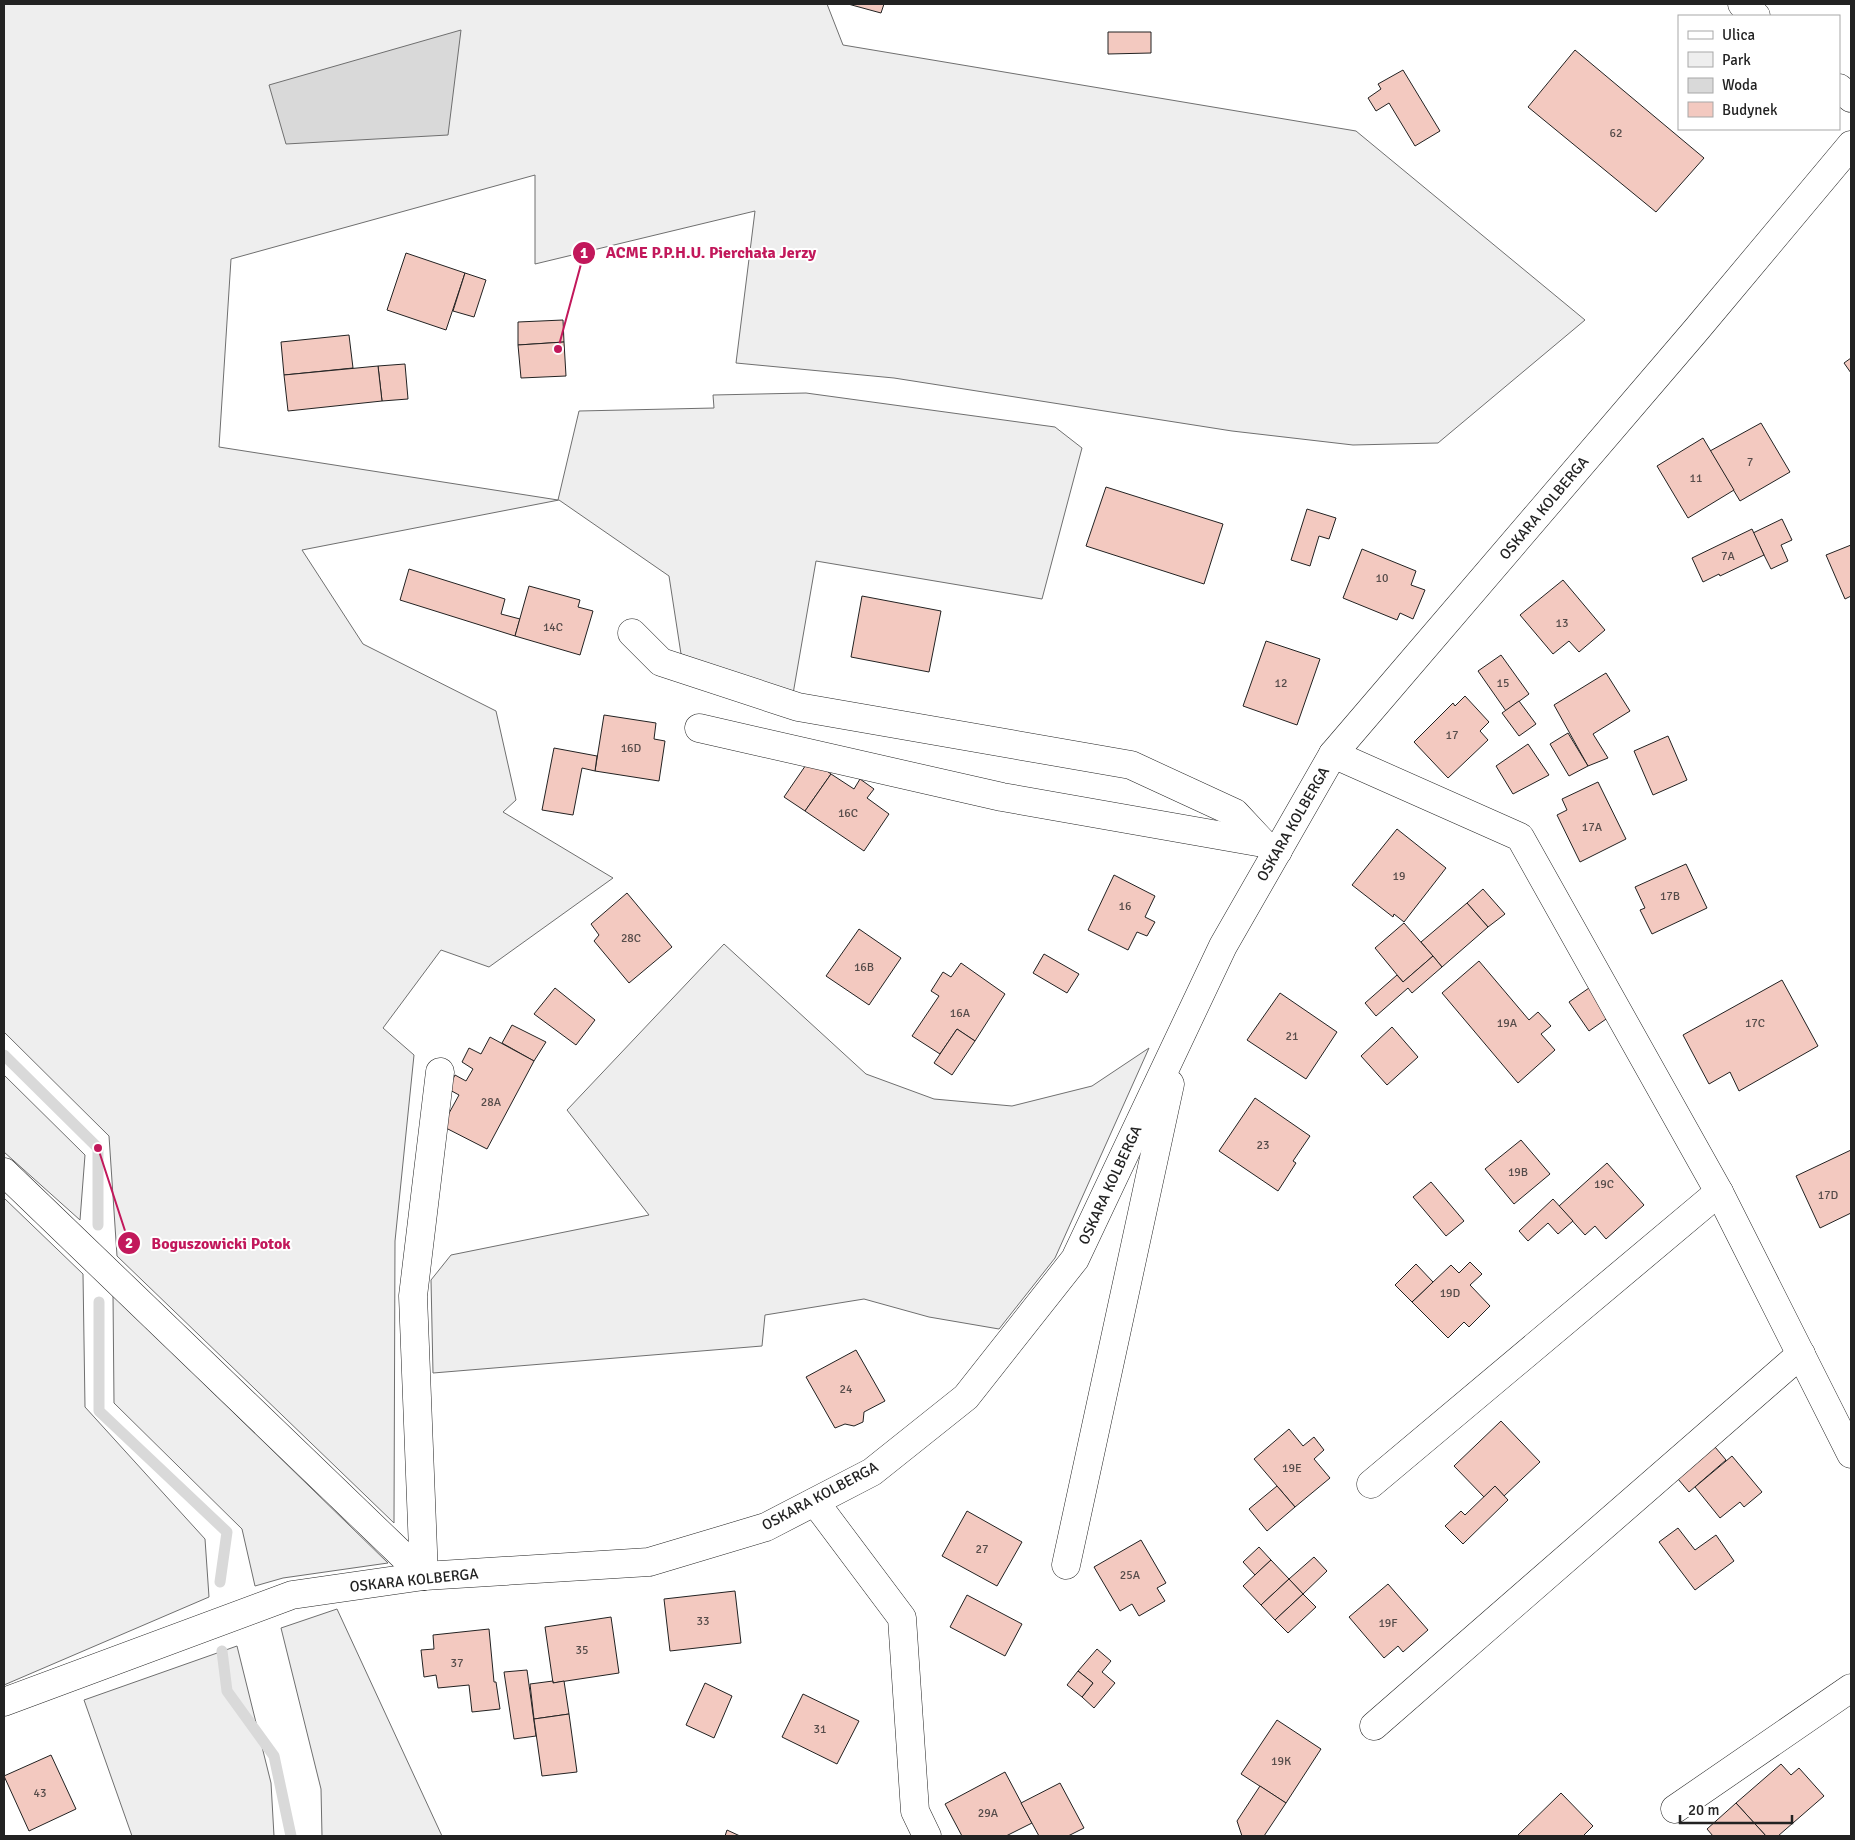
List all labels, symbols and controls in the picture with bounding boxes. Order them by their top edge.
legend [1678,15,1840,130]
text: Ulica [1722,26,1755,44]
text: Park [1722,51,1751,69]
text: Woda [1722,76,1758,94]
text: Budynek [1722,101,1778,119]
house number: 62 [1610,126,1622,141]
callout: ACME P.P.H.U. Pierchała Jerzy [571,237,827,268]
text: ACME P.P.H.U. Pierchała Jerzy [606,243,816,263]
text: 1 [580,244,588,262]
street label: OSKARA KOLBERGA [1496,453,1592,563]
house number: 7 [1747,455,1753,470]
house number: 11 [1690,471,1702,486]
house number: 7A [1721,549,1736,564]
house number: 10 [1376,571,1388,586]
house number: 13 [1556,616,1568,631]
house number: 14C [543,620,563,635]
house number: 12 [1275,676,1287,691]
house number: 15 [1497,676,1509,691]
house number: 17 [1446,728,1458,743]
house number: 16D [621,741,642,756]
street label: OSKARA KOLBERGA [1253,764,1333,884]
house number: 16C [838,806,858,821]
house number: 17A [1582,820,1603,835]
house number: 19 [1393,869,1405,884]
house number: 17B [1660,889,1680,904]
house number: 16 [1119,899,1131,914]
house number: 28C [621,931,641,946]
house number: 16B [854,960,874,975]
house number: 16A [950,1006,971,1021]
house number: 19A [1497,1016,1518,1031]
house number: 17C [1745,1016,1765,1031]
house number: 21 [1286,1029,1298,1044]
house number: 28A [481,1095,502,1110]
street label: OSKARA KOLBERGA [1075,1123,1145,1247]
house number: 23 [1257,1138,1269,1153]
house number: 19B [1508,1165,1528,1180]
house number: 19C [1594,1177,1614,1192]
house number: 17D [1818,1188,1839,1203]
callout: Boguszowicki Potok [117,1227,301,1258]
text: 2 [125,1234,133,1252]
text: Boguszowicki Potok [151,1234,291,1254]
house number: 19D [1440,1286,1461,1301]
house number: 24 [840,1382,853,1397]
street label: OSKARA KOLBERGA [759,1458,881,1534]
house number: 19E [1282,1461,1302,1476]
house number: 27 [976,1542,988,1557]
street label: OSKARA KOLBERGA [349,1564,479,1596]
house number: 25A [1120,1568,1141,1583]
house number: 33 [697,1614,709,1629]
house number: 19F [1378,1616,1398,1631]
house number: 35 [576,1643,588,1658]
house number: 37 [451,1656,463,1671]
house number: 31 [814,1722,826,1737]
house number: 19K [1271,1754,1291,1769]
house number: 43 [34,1786,46,1801]
scale bar [1680,1792,1792,1824]
text: 20 m [1688,1801,1719,1819]
house number: 29A [978,1806,999,1821]

